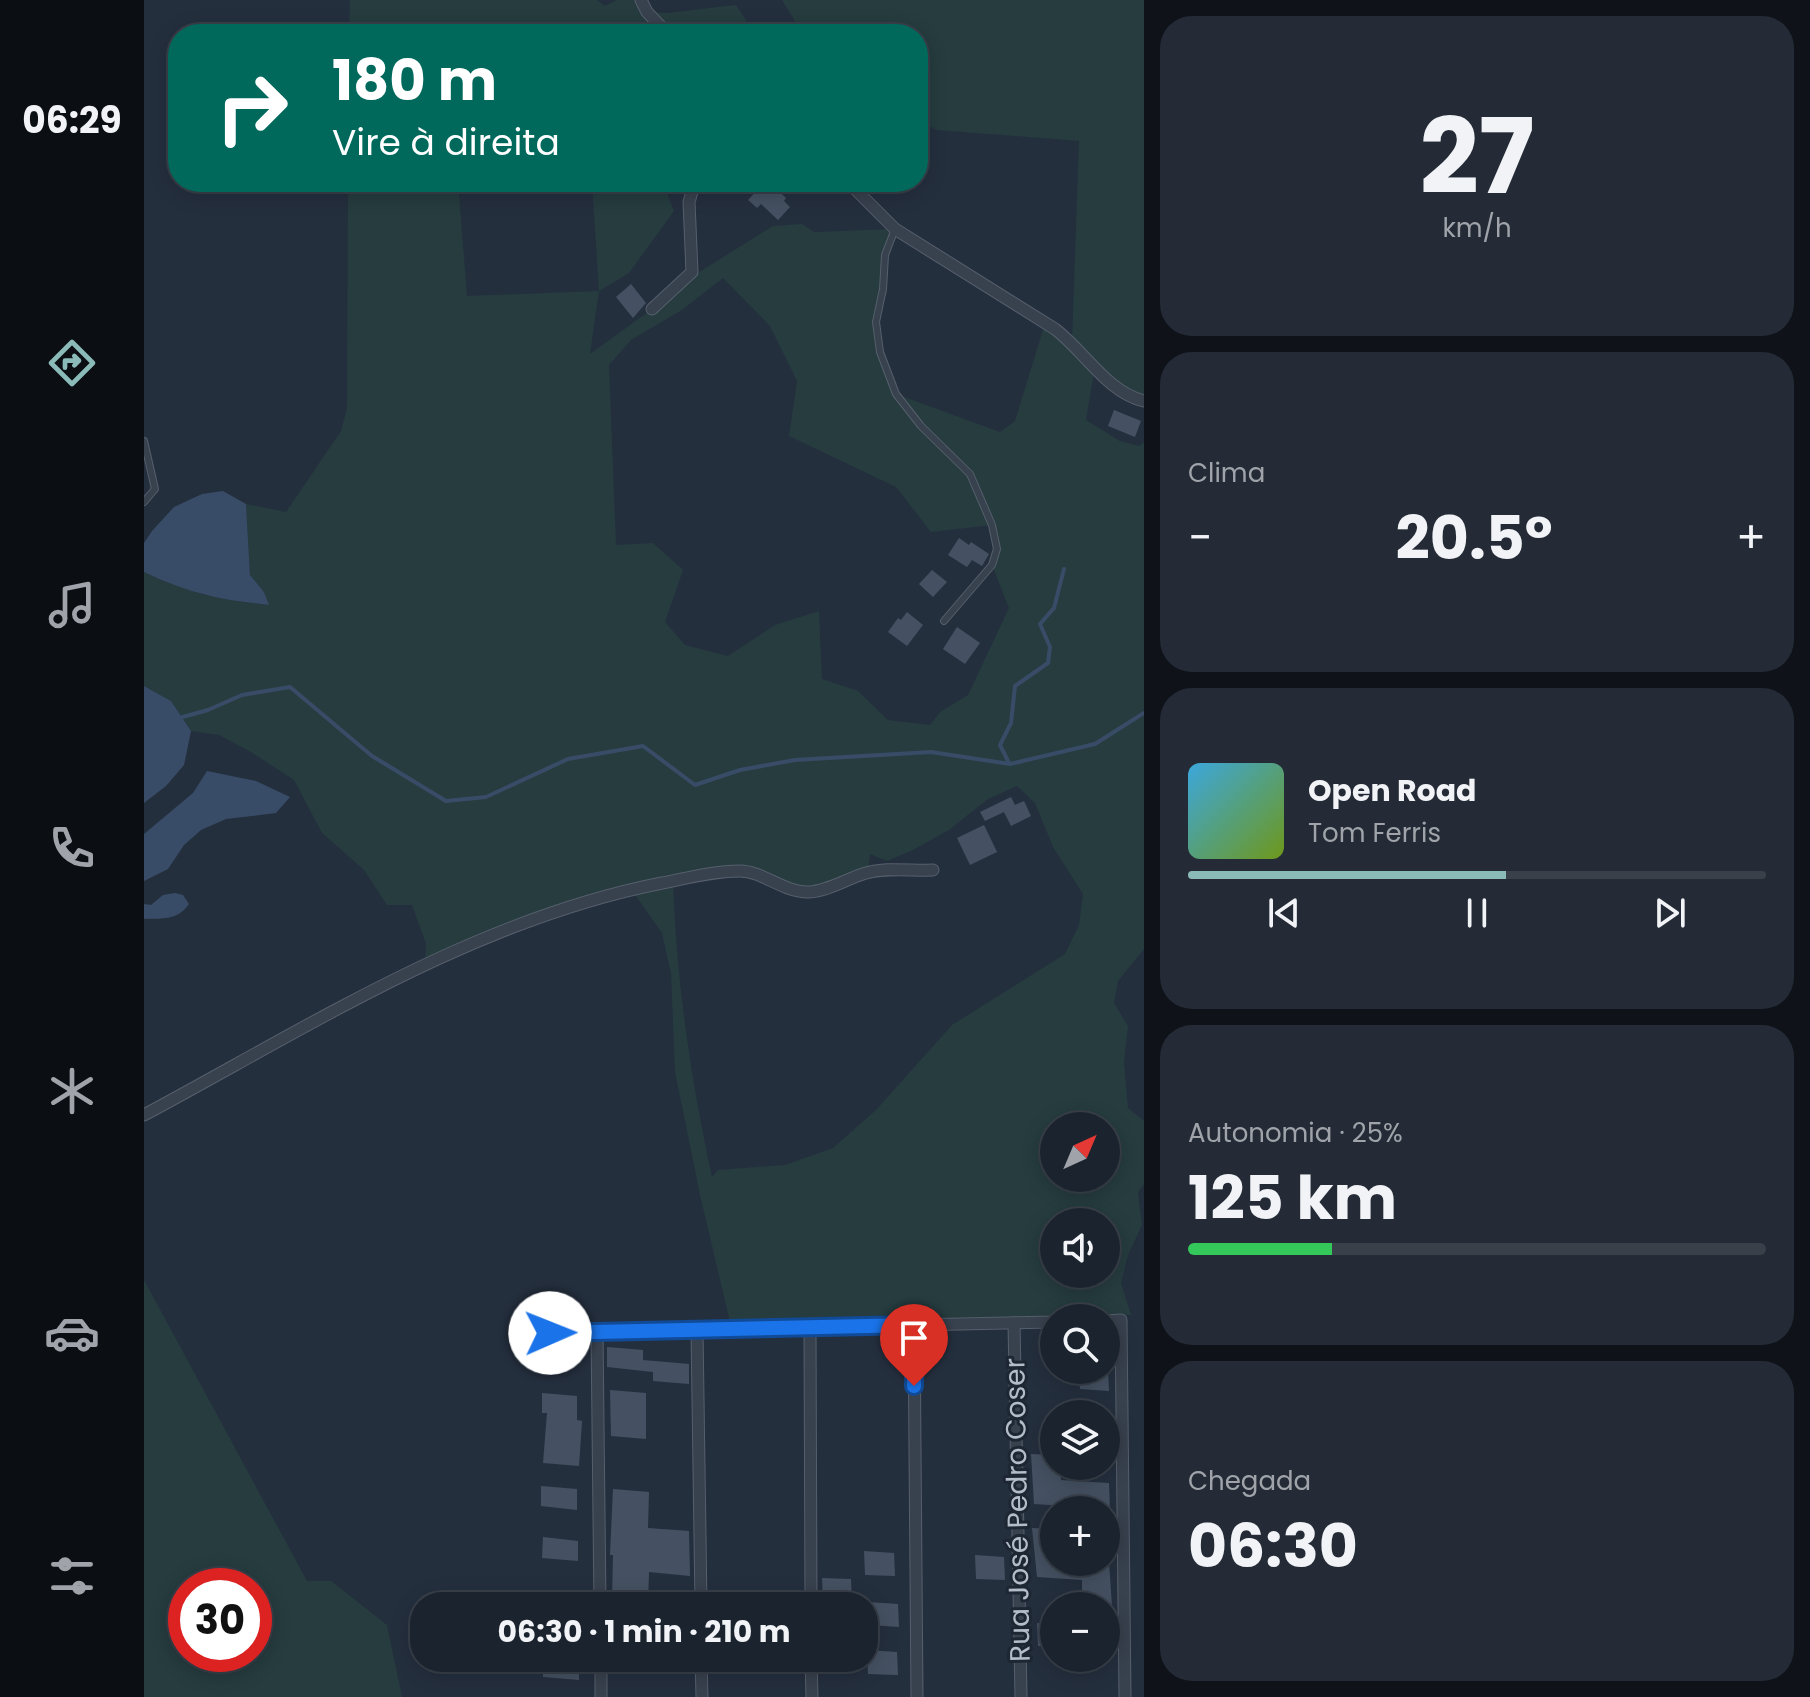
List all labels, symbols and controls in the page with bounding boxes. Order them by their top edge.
text: 180 m [332,41,497,120]
icon: right [200,56,304,160]
text: 27 [1419,84,1535,229]
text: 06:29 [22,95,122,146]
text: Vire à direita [332,117,560,168]
text: km/h [1442,210,1512,246]
icon: directions [44,335,100,391]
text: Clima [1188,455,1265,491]
text: 20.5° [1396,496,1553,580]
text: − [1188,507,1212,568]
text: + [1736,507,1766,568]
icon: music [44,577,100,633]
text: Open Road [1308,769,1476,812]
text: Tom Ferris [1308,815,1441,851]
icon: phone [44,820,100,876]
icon: previous [1262,891,1306,935]
icon: pause [1455,891,1499,935]
icon: next [1648,891,1692,935]
icon: climate [44,1063,100,1119]
north arrow [1040,1112,1120,1192]
map controls [1040,1112,1120,1672]
text: Autonomia · 25% [1188,1115,1403,1151]
text: 125 km [1188,1156,1397,1240]
button: sound [1040,1208,1120,1288]
position arrow [508,1291,592,1375]
pin [880,1304,948,1386]
button: search [1040,1304,1120,1384]
icon: car [44,1305,100,1361]
icon: arrive [892,1316,936,1360]
street label: Rua José Pedro Coser [995,1358,1040,1662]
button: layers [1040,1400,1120,1480]
text: Chegada [1188,1463,1311,1499]
button: + [1040,1496,1120,1576]
text: 06:30 [1188,1504,1358,1588]
icon: filters [44,1548,100,1604]
speed limit sign: 30 [168,1568,272,1672]
button: − [1040,1592,1120,1672]
text: 06:30 · 1 min · 210 m [498,1610,790,1653]

